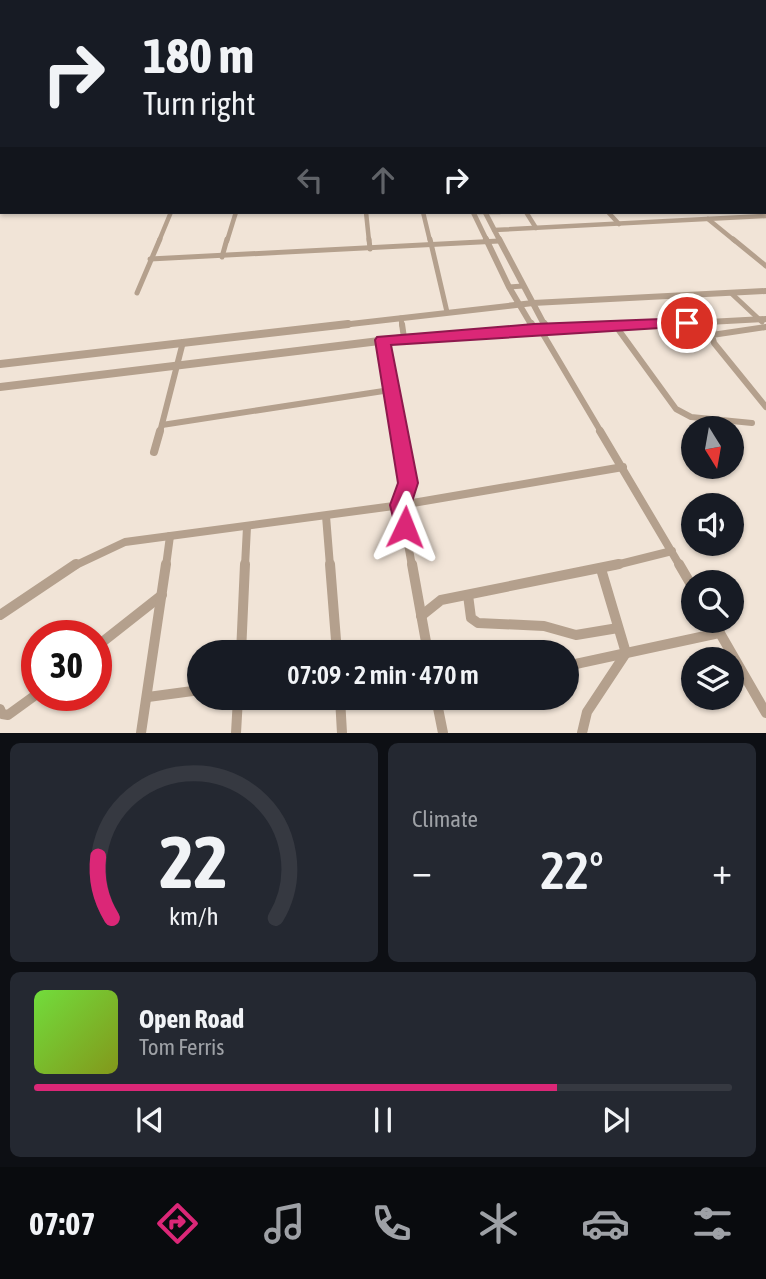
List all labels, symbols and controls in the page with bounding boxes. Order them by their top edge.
text: 180 m [143,27,254,83]
icon: right [28,28,119,119]
text: Turn right [143,85,256,122]
icon: left [291,161,329,199]
icon: ahead [364,161,402,199]
icon: right [437,161,475,199]
pin [657,293,717,353]
icon: arrive [668,304,706,342]
north arrow [681,416,744,480]
map controls [681,416,744,710]
position arrow [368,490,442,564]
button: sound [681,493,744,556]
button: search [681,570,744,633]
speed limit sign: 30 [21,620,112,711]
button: layers [681,647,744,710]
text: 07:09 · 2 min · 470 m [287,660,479,690]
text: Climate [412,806,478,832]
text: 22 [160,821,228,904]
text: 22° [540,840,604,900]
text: − [412,849,432,892]
text: + [712,849,732,892]
text: km/h [169,902,219,930]
text: Open Road [139,1004,244,1034]
text: Tom Ferris [139,1034,224,1060]
icon: previous [131,1101,169,1139]
icon: pause [364,1101,402,1139]
icon: next [597,1101,635,1139]
icon: directions [153,1199,202,1248]
icon: music [260,1199,309,1248]
icon: phone [367,1199,416,1248]
icon: climate [474,1199,523,1248]
icon: car [581,1199,630,1248]
icon: filters [688,1199,737,1248]
text: 07:07 [29,1205,95,1242]

